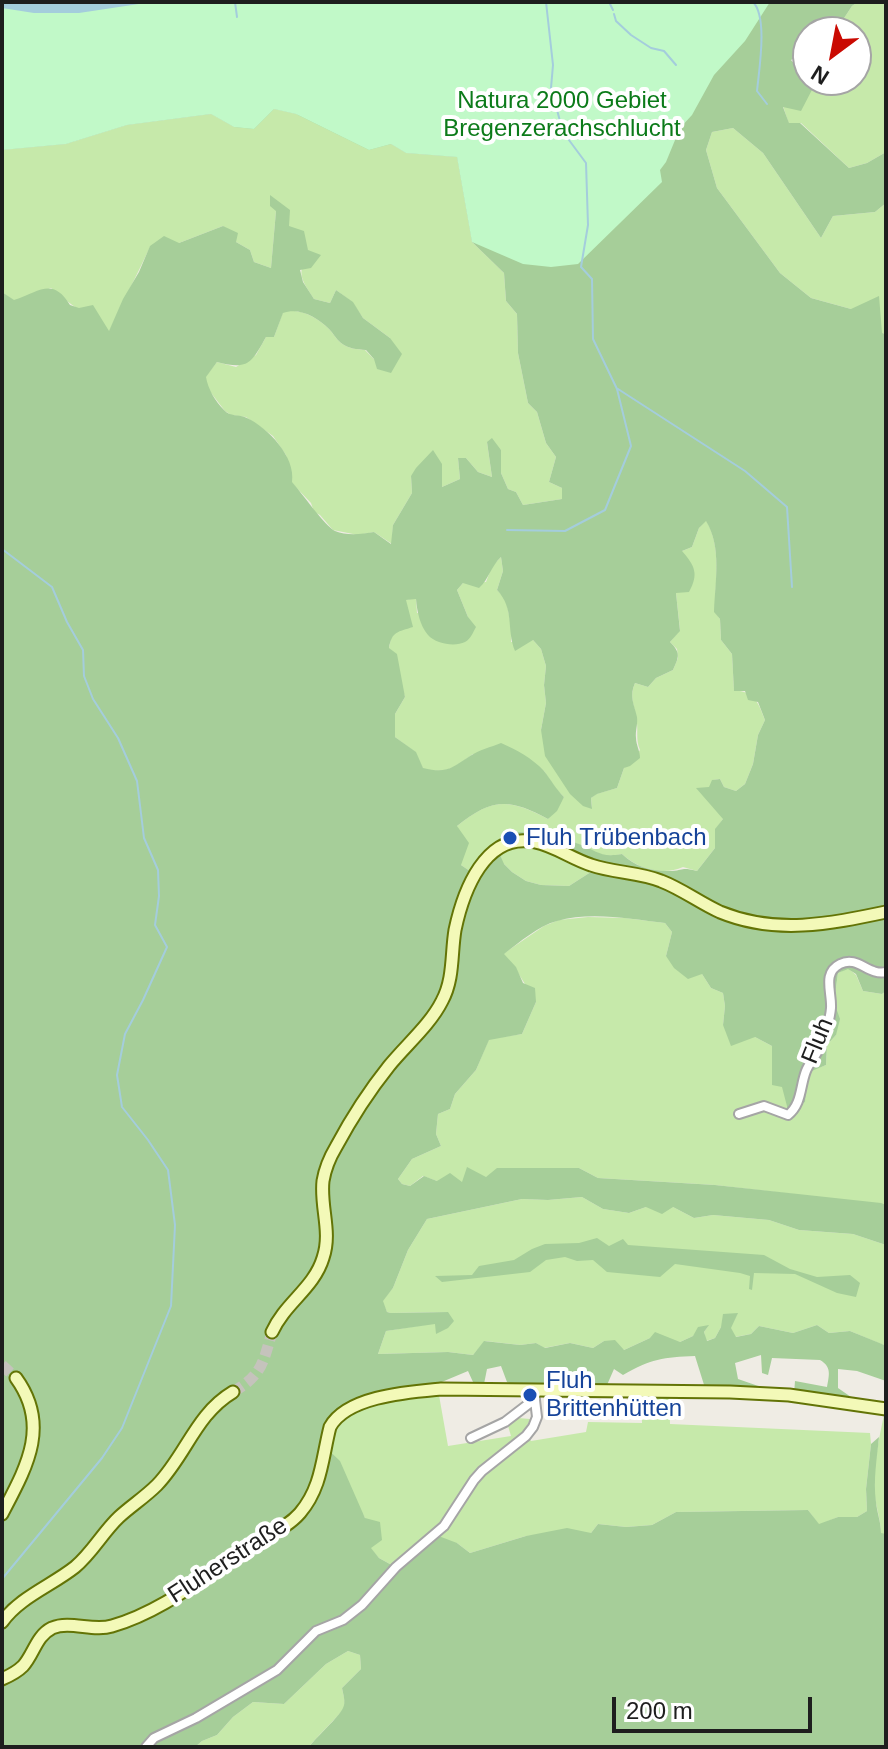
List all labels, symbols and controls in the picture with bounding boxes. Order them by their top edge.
north arrow [792,16,872,96]
text: N [807,60,833,90]
park label: Natura 2000 Gebiet Bregenzerachschlucht [443,87,681,143]
place label: Fluh Trübenbach [526,824,707,852]
marker: Fluh Trübenbach [501,829,519,847]
street label: Fluh [796,1014,840,1068]
place label: Fluh Brittenhütten [546,1367,682,1423]
marker: Fluh Brittenhütten [521,1386,539,1404]
street label: Fluherstraße [163,1512,293,1610]
scale bar [616,1681,816,1731]
text: 200 m [626,1697,693,1724]

